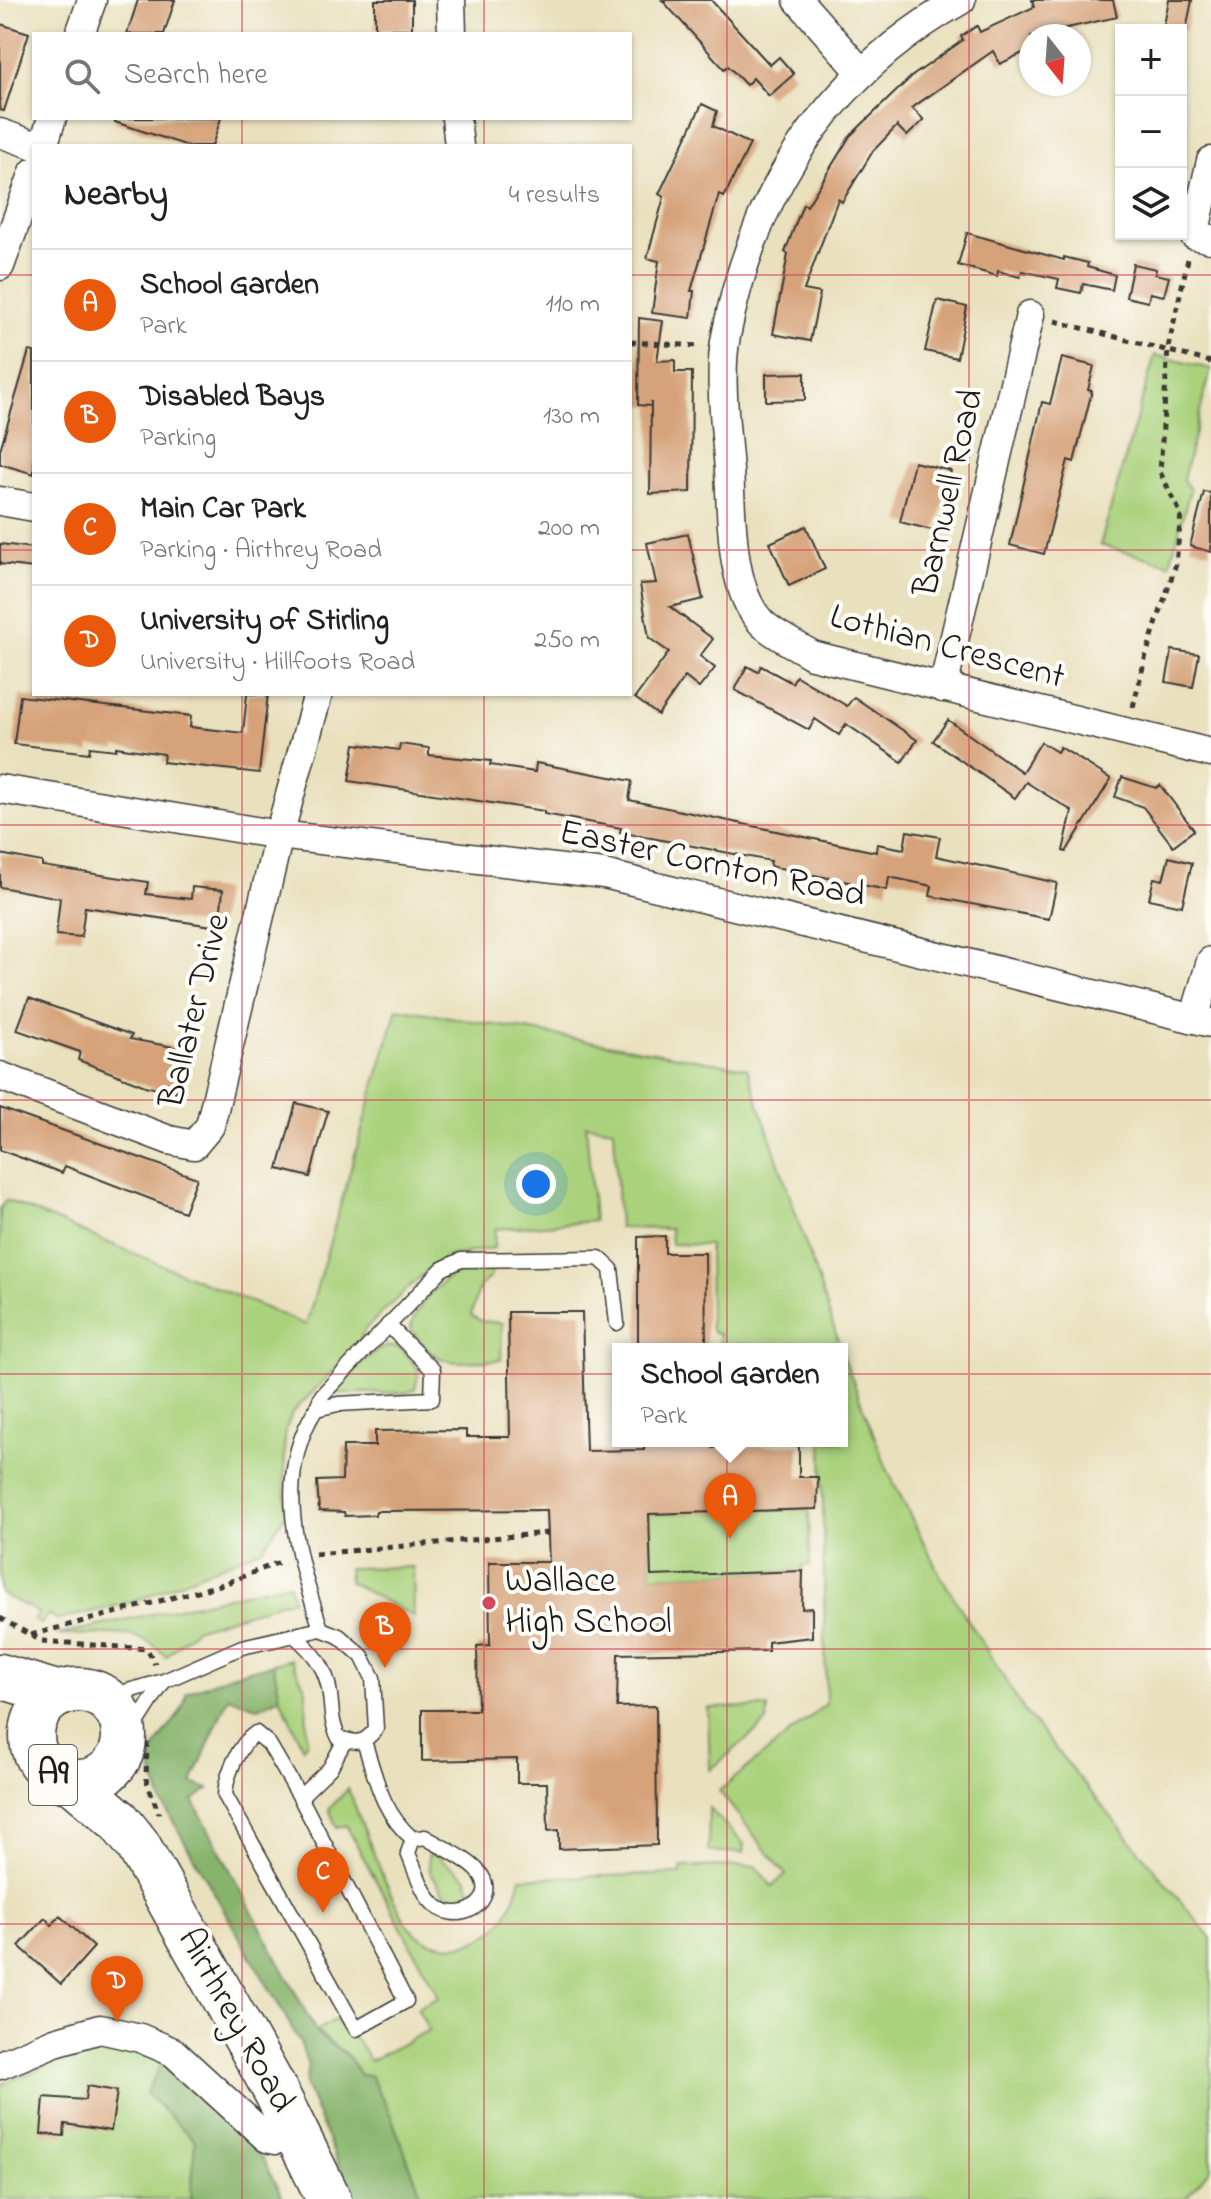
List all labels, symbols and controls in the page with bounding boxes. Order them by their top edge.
north arrow [1019,24,1091,96]
map controls [1115,24,1187,240]
button: + [1115,24,1187,96]
search box [32,32,632,120]
icon: search [60,54,104,98]
text: Search here [124,54,268,98]
button: − [1115,96,1187,168]
button: layers [1115,168,1187,240]
text: Nearby [64,171,168,221]
text: 4 results [509,177,600,215]
text: School Garden [140,264,319,308]
text: A [82,286,98,324]
text: 110 m [546,286,600,324]
text: Park [140,308,187,346]
text: Disabled Bays [140,376,325,420]
street label: Barnwell Road [900,384,1000,603]
text: B [81,398,99,436]
text: 130 m [543,398,600,436]
text: Parking [140,420,216,458]
text: Main Car Park [140,488,306,532]
text: C [83,510,97,548]
text: 200 m [538,510,600,548]
text: Parking · Airthrey Road [140,532,382,570]
street label: Lothian Crescent [824,591,1070,705]
text: University of Stirling [140,600,389,644]
text: D [80,622,100,660]
text: 250 m [534,622,600,660]
text: University · Hillfoots Road [140,644,415,682]
street label: Easter Cornton Road [554,807,870,923]
street label: Ballater Drive [146,907,246,1115]
your location [516,1164,556,1204]
popup [612,1343,848,1447]
text: School Garden [640,1354,820,1398]
text: Park [640,1398,687,1436]
pin: A [704,1473,756,1539]
place label: Wallace High School [505,1556,672,1650]
marker: Wallace High School [480,1594,498,1612]
pin: B [359,1602,411,1668]
road number: A9 [29,1745,77,1805]
pin: C [297,1847,349,1913]
street label: Airthrey Road [162,1919,308,2123]
pin: D [91,1956,143,2022]

